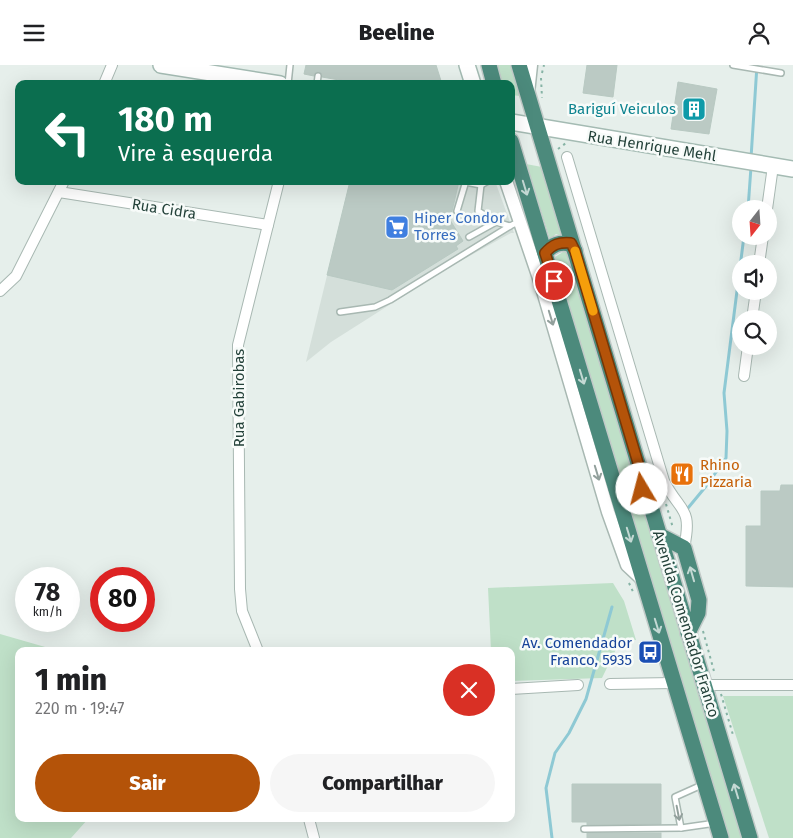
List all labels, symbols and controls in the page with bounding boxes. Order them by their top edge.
icon: menu [20,19,48,47]
text: Beeline [359,19,434,46]
icon: person [745,19,773,47]
building icon: Bariguí Veiculos [681,96,707,122]
text: 180 m [118,98,213,140]
icon: left [35,100,100,165]
place label: Bariguí Veiculos [568,100,676,118]
street label: Rua Henrique Mehl [586,127,718,165]
text: Vire à esquerda [118,140,273,167]
one-way arrow [521,179,531,195]
street label: Rua Cidra [131,195,197,223]
north arrow [732,200,778,245]
map controls [732,200,777,355]
place label: Hiper Condor Torres [414,209,505,244]
supermarket icon: Hiper Condor Torres [384,214,410,240]
button: sound [732,255,777,300]
pin [533,260,575,302]
icon: arrive [540,267,568,295]
one-way arrow [546,309,556,325]
button: search [732,310,777,355]
street label: Rua Gabirobas [230,349,248,447]
one-way arrow [578,368,588,384]
place label: Rhino Pizzaria [700,456,752,491]
restaurant icon: Rhino Pizzaria [669,461,695,487]
position arrow [615,462,667,514]
one-way arrow [592,465,602,481]
one-way arrow [625,526,635,542]
street label: Avenida Comendador Franco [649,529,723,719]
one-way arrow [686,566,696,582]
speed limit sign: 80 [90,567,155,632]
text: 78 [35,578,60,608]
text: km/h [33,605,62,619]
one-way arrow [653,618,662,634]
place label: Av. Comendador Franco, 5935 [522,634,632,669]
bus stop icon: Av. Comendador Franco, 5935 [637,639,663,665]
text: 1 min [35,662,107,698]
button: close [443,664,495,716]
text: 220 m · 19:47 [35,699,124,718]
button: Sair [35,754,260,812]
button: Compartilhar [270,754,495,812]
one-way arrow [730,784,740,800]
one-way arrow [673,805,683,821]

